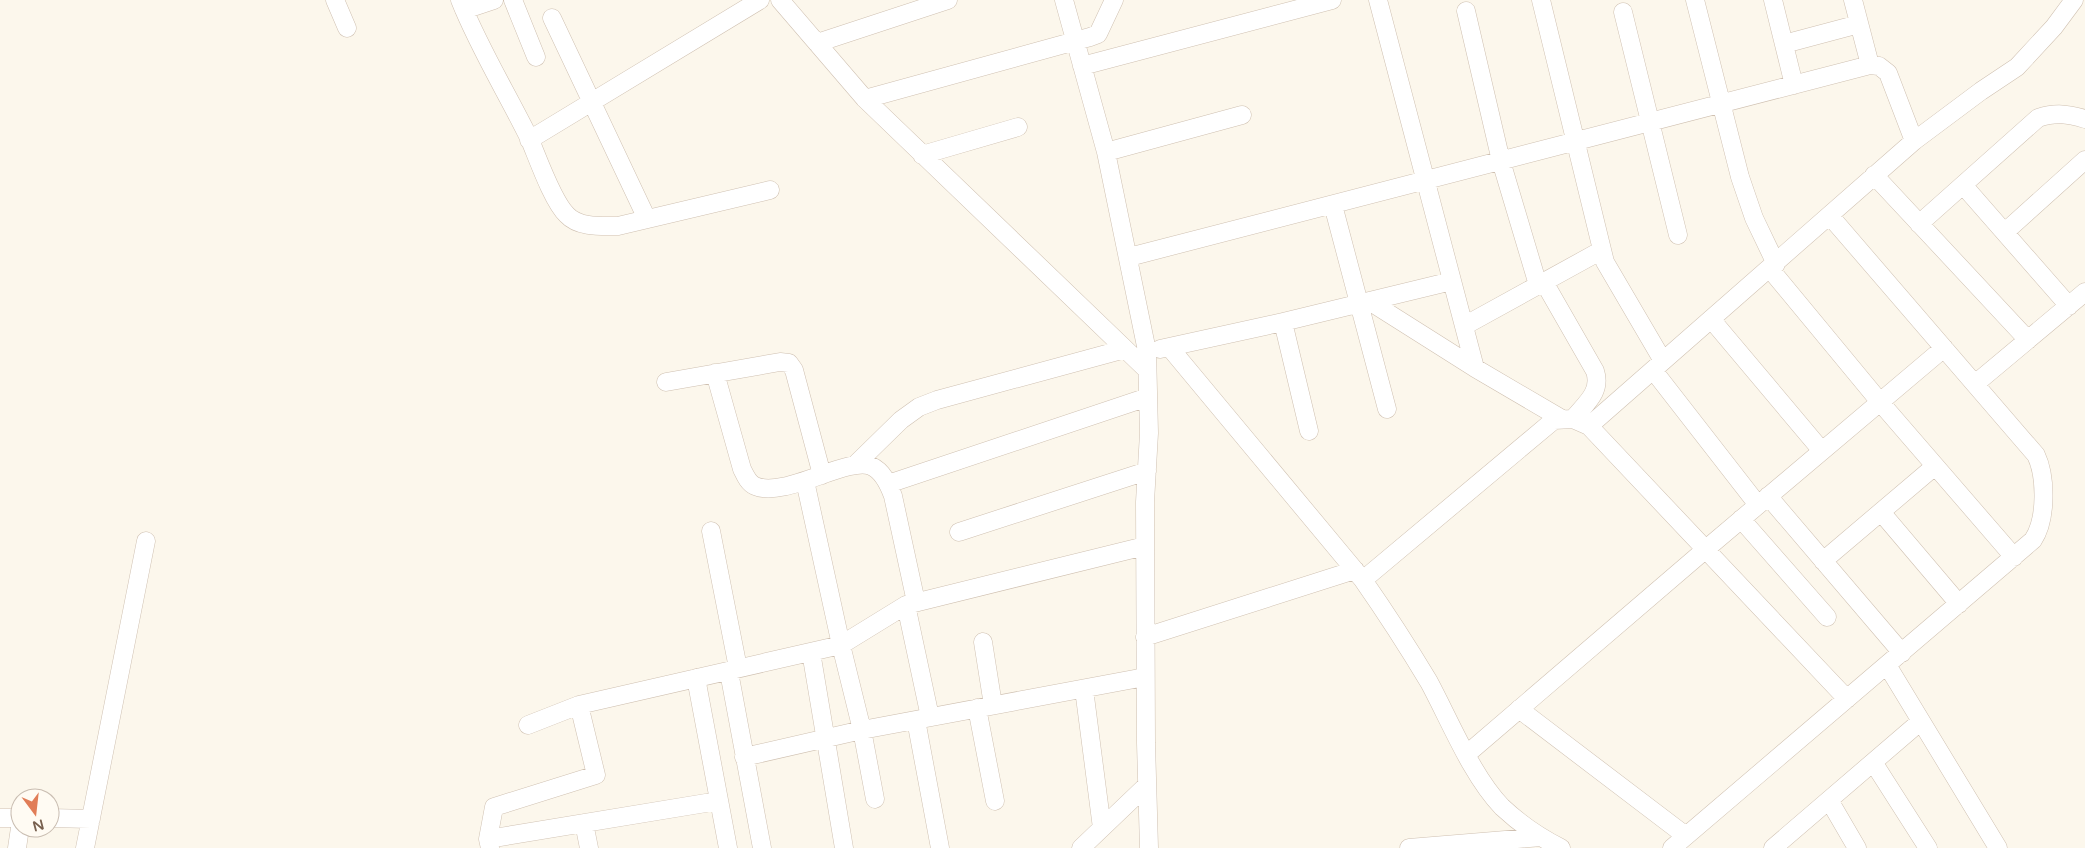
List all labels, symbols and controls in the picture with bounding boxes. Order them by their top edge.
north arrow [10,788,60,838]
text: N [31,815,46,835]

